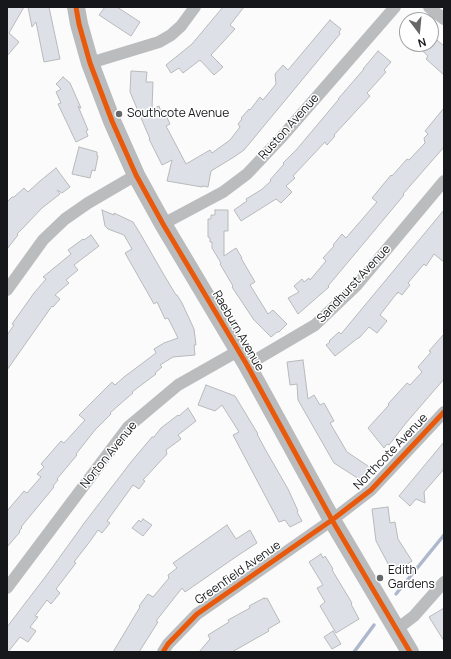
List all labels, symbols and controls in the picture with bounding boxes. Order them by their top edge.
north arrow [399,12,439,52]
text: N [416,35,428,51]
street label: Ruston Avenue [256,91,322,163]
place label: Southcote Avenue [127,107,229,121]
marker: Southcote Avenue [114,109,124,119]
street label: Sandhurst Avenue [314,242,394,326]
street label: Raeburn Avenue [209,288,267,374]
street label: Northcote Avenue [351,411,431,493]
street label: Norton Avenue [78,419,140,491]
street label: Greenfield Avenue [192,538,284,608]
place label: Edith Gardens [388,564,435,592]
marker: Edith Gardens [375,573,385,583]

